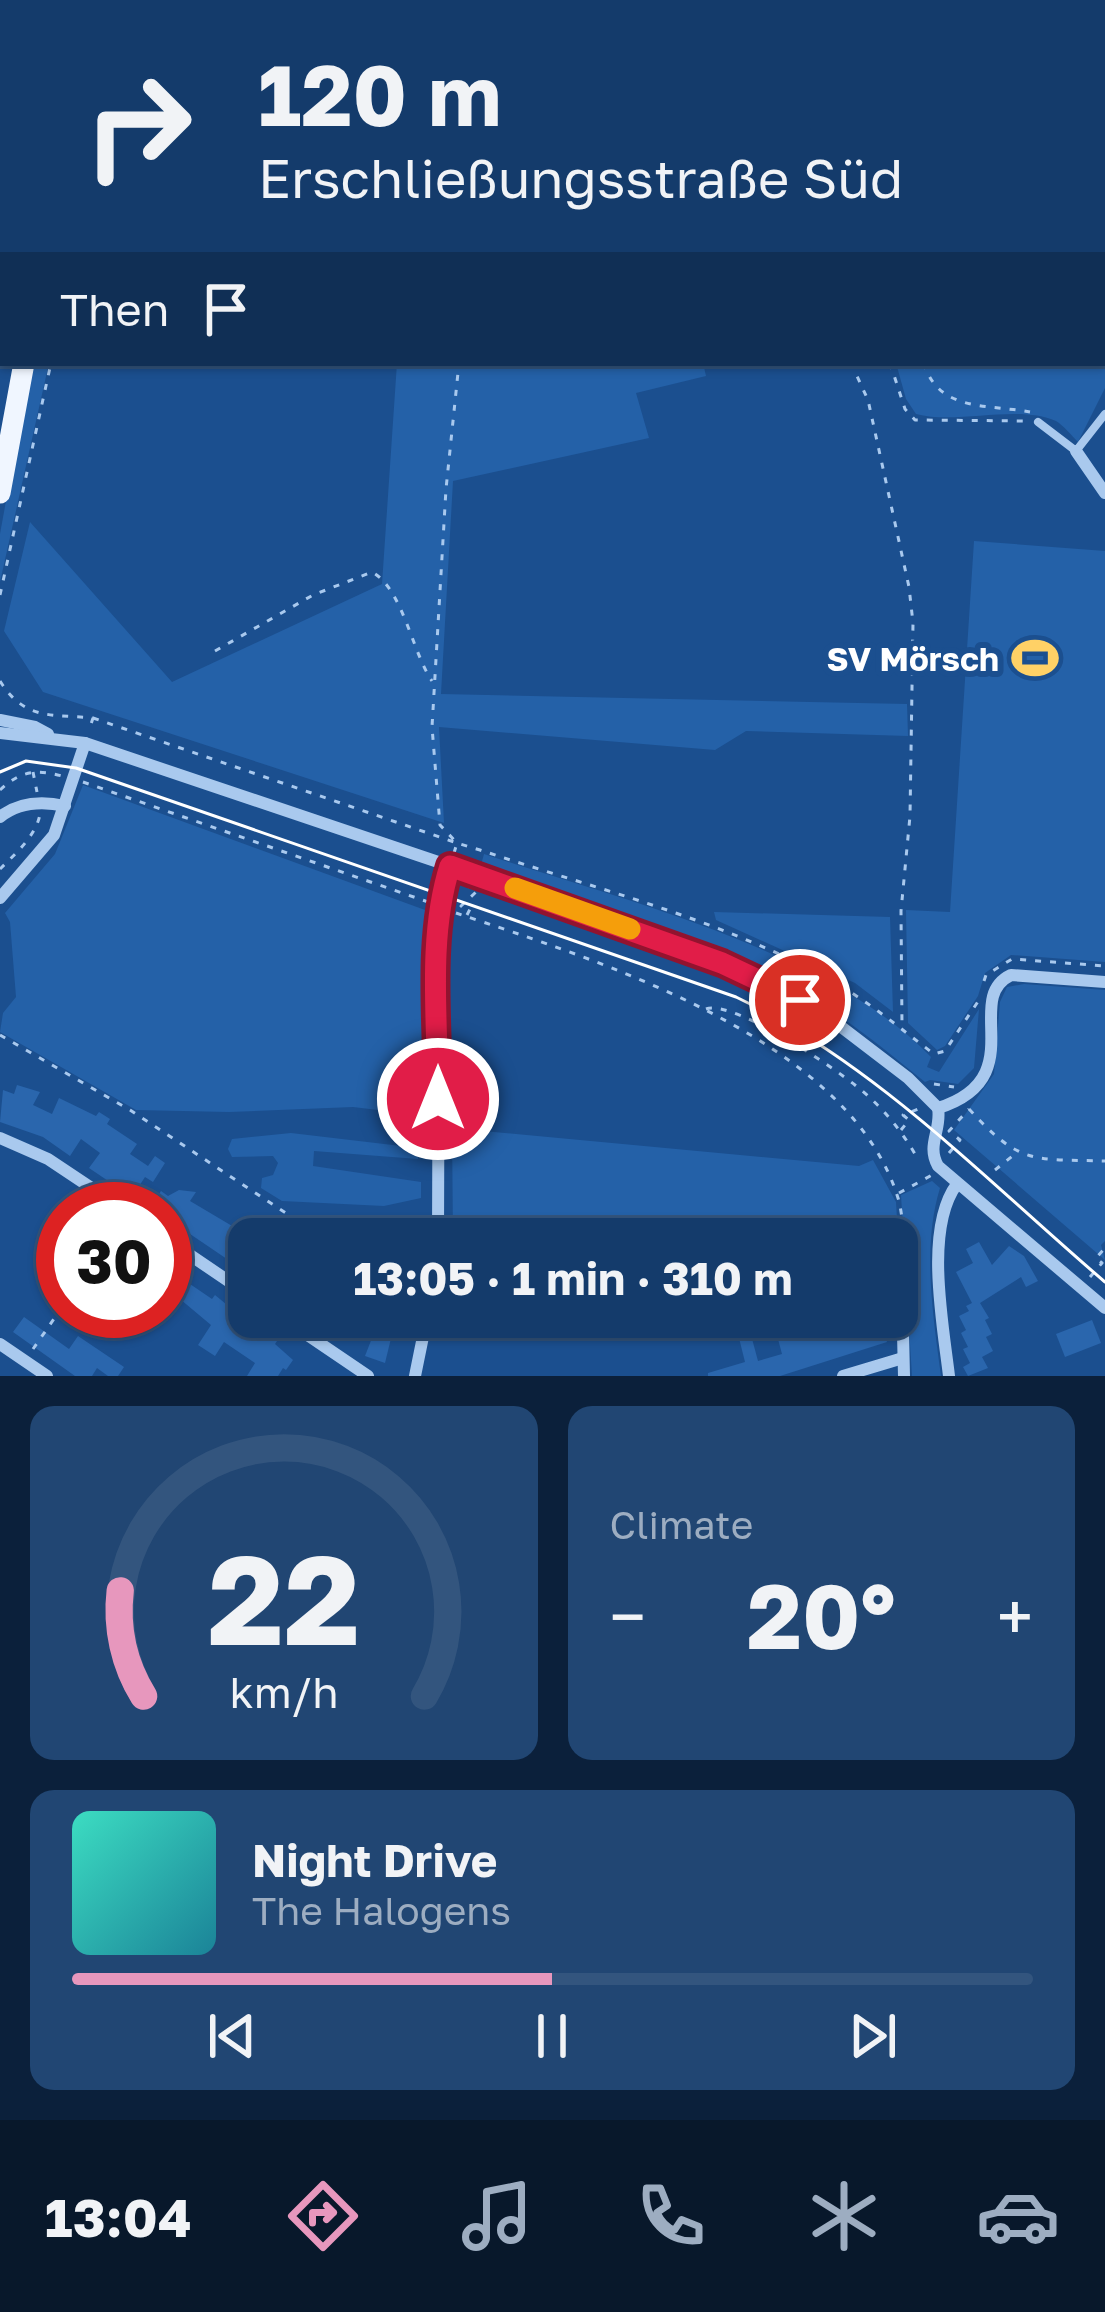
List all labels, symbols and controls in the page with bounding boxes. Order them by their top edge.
text: 120 m [258,44,502,144]
icon: right [60,48,216,204]
text: Erschließungsstraße Süd [258,145,903,210]
icon: arrive [193,276,259,342]
text: Then [60,282,169,336]
sports icon: SV Mörsch [1010,633,1060,683]
place label: SV Mörsch [826,639,999,678]
pin [749,949,851,1051]
icon: arrive [767,967,833,1033]
position arrow [375,1036,501,1162]
speed limit sign: 30 [36,1182,192,1338]
text: 13:05 · 1 min · 310 m [353,1251,793,1305]
text: Climate [610,1501,753,1548]
text: 22 [208,1523,360,1672]
text: 20° [747,1561,896,1669]
text: − [610,1576,646,1656]
text: + [997,1576,1033,1656]
text: km/h [229,1666,338,1717]
text: Night Drive [252,1833,497,1887]
text: The Halogens [252,1887,511,1934]
icon: previous [199,2003,265,2069]
icon: pause [519,2003,585,2069]
icon: next [840,2003,906,2069]
icon: directions [281,2174,365,2258]
icon: music [455,2174,539,2258]
icon: phone [629,2174,713,2258]
icon: climate [802,2174,886,2258]
icon: car [976,2174,1060,2258]
text: 13:04 [45,2184,192,2249]

